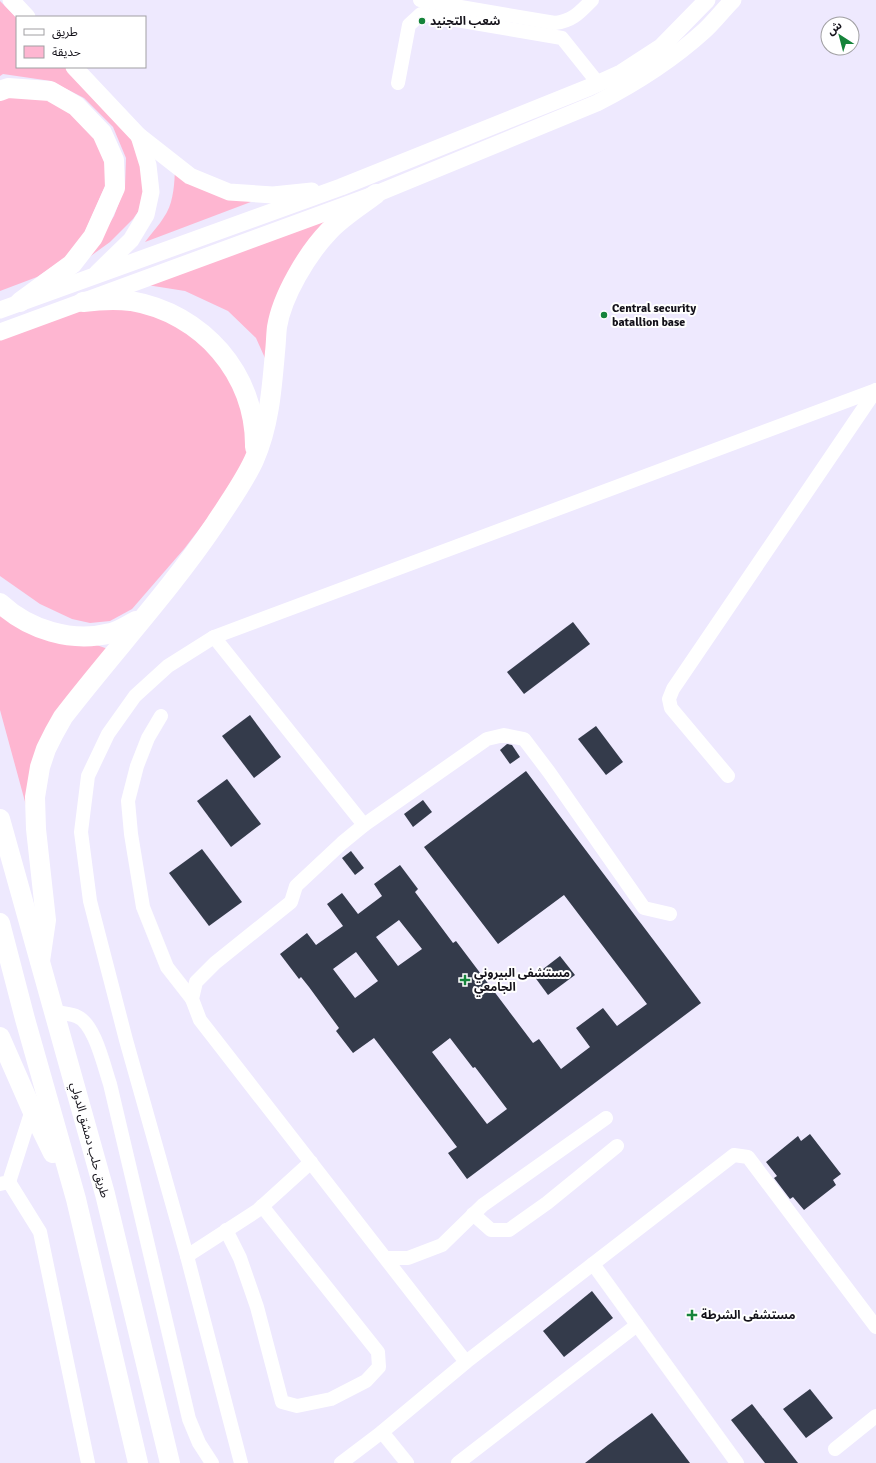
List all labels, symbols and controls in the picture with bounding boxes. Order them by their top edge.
place label: شعب التجنيد [430,14,500,29]
legend [16,16,146,68]
marker: شعب التجنيد [417,16,427,26]
north arrow [820,16,860,56]
text: ش [824,19,844,38]
text: طريق [52,25,78,40]
text: حديقة [52,45,81,60]
place label: Central security batallion base [612,301,696,330]
marker: Central security batallion base [599,310,609,320]
place label: مستشفى البيروني الجامعي [474,966,570,997]
marker: مستشفى البيروني الجامعي [459,974,471,986]
street label: طريق حلب دمشق الدولي [65,1081,112,1200]
place label: مستشفى الشرطة [701,1308,796,1323]
marker: مستشفى الشرطة [686,1309,698,1321]

